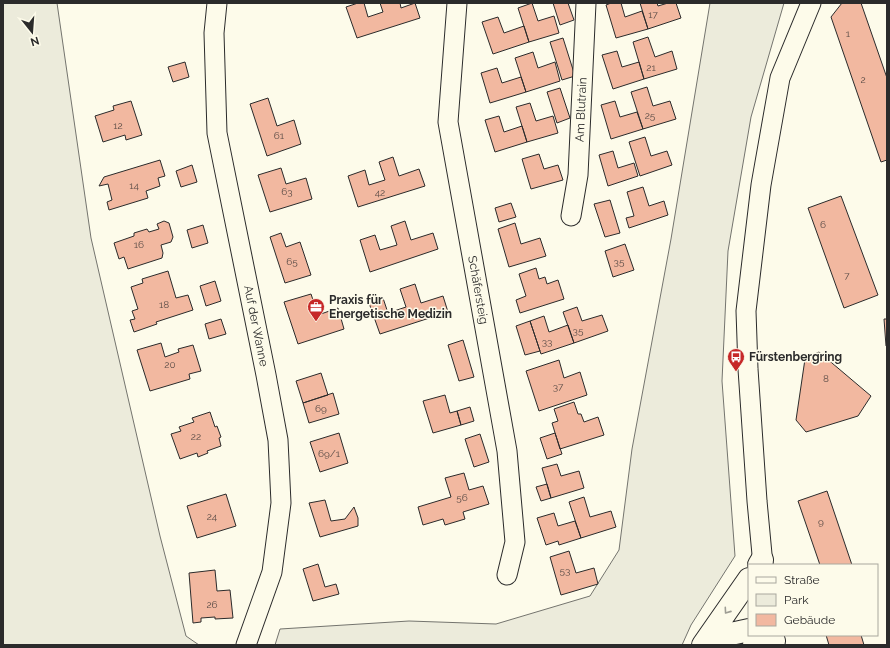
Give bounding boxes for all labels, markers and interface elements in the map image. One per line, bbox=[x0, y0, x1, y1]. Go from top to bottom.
house number: 17 bbox=[648, 9, 658, 20]
north arrow bbox=[12, 12, 52, 52]
house number: 1 bbox=[846, 28, 851, 39]
text: N bbox=[29, 34, 41, 49]
house number: 21 bbox=[646, 62, 656, 73]
house number: 2 bbox=[860, 74, 866, 85]
street label: Am Blutrain bbox=[573, 77, 590, 142]
house number: 25 bbox=[645, 110, 656, 121]
house number: 12 bbox=[113, 120, 123, 131]
house number: 61 bbox=[274, 130, 285, 141]
house number: 14 bbox=[129, 180, 139, 191]
house number: 63 bbox=[281, 186, 293, 197]
house number: 42 bbox=[375, 187, 385, 198]
house number: 6 bbox=[820, 219, 826, 230]
house number: 16 bbox=[134, 239, 144, 250]
street label: Schäfersteig bbox=[465, 255, 491, 325]
house number: 65 bbox=[286, 256, 298, 267]
house number: 35 bbox=[614, 256, 625, 267]
house number: 7 bbox=[844, 270, 850, 281]
street label: Auf der Wanne bbox=[241, 284, 271, 368]
place label: Praxis für Energetische Medizin bbox=[329, 293, 452, 321]
office icon: Praxis für Energetische Medizin bbox=[306, 297, 326, 322]
house number: 18 bbox=[159, 299, 169, 310]
house number: 35 bbox=[573, 325, 584, 336]
house number: 33 bbox=[542, 336, 552, 347]
bus stop icon: Fürstenbergring bbox=[726, 347, 746, 372]
place label: Fürstenbergring bbox=[749, 350, 842, 364]
house number: 20 bbox=[164, 359, 176, 370]
house number: 8 bbox=[823, 373, 829, 384]
house number: 37 bbox=[553, 381, 564, 392]
house number: 69 bbox=[315, 403, 327, 414]
house number: 22 bbox=[191, 431, 201, 442]
house number: 69/1 bbox=[318, 448, 341, 459]
house number: 56 bbox=[456, 492, 468, 503]
house number: 24 bbox=[207, 511, 218, 522]
house number: 9 bbox=[818, 516, 824, 527]
legend bbox=[748, 564, 878, 636]
house number: 53 bbox=[560, 565, 570, 576]
text: Straße bbox=[784, 573, 820, 587]
text: Park bbox=[784, 593, 809, 607]
house number: 26 bbox=[206, 599, 218, 610]
one-way arrow bbox=[724, 607, 732, 614]
text: Gebäude bbox=[784, 613, 835, 627]

